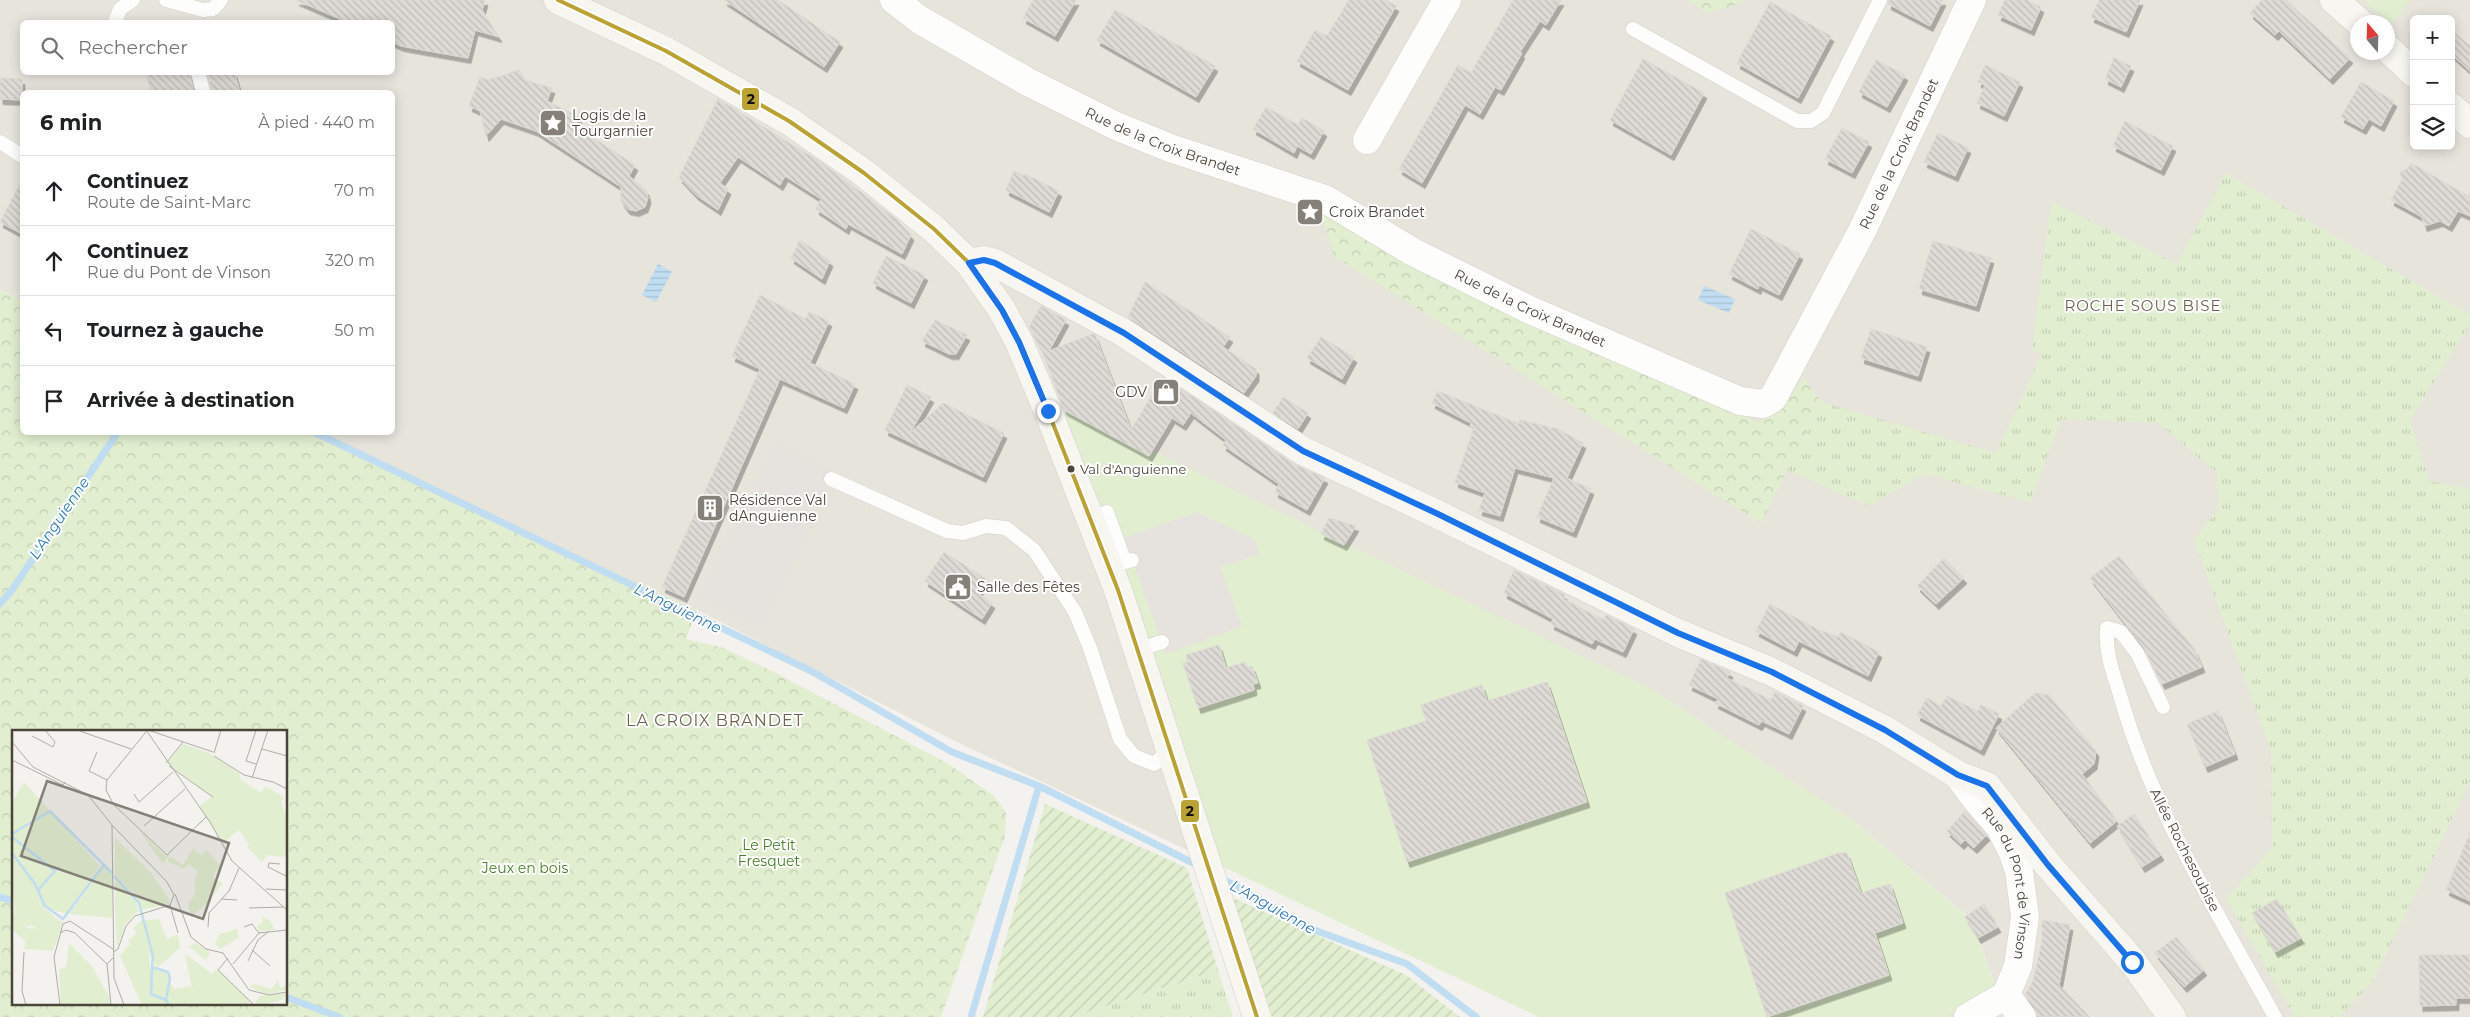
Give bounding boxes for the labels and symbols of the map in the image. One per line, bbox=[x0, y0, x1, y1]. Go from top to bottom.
north arrow bbox=[2350, 15, 2395, 60]
street label: Rue de la Croix Brandet bbox=[1855, 75, 1943, 232]
line badge: 2 bbox=[741, 87, 760, 111]
text: 2 bbox=[747, 90, 755, 108]
street label: Rue de la Croix Brandet bbox=[1082, 103, 1243, 180]
place label: Logis de la Tourgarnier bbox=[572, 106, 654, 140]
place icon: Logis de la Tourgarnier bbox=[538, 108, 568, 138]
place icon: Croix Brandet bbox=[1295, 197, 1325, 227]
place label: Croix Brandet bbox=[1329, 203, 1425, 221]
street label: Rue de la Croix Brandet bbox=[1452, 265, 1609, 351]
district label: ROCHE SOUS BISE bbox=[2064, 296, 2222, 315]
shop icon: GDV bbox=[1151, 377, 1181, 407]
place label: GDV bbox=[1115, 383, 1147, 401]
route end bbox=[1037, 400, 1060, 423]
place label: Val d'Anguienne bbox=[1080, 461, 1186, 477]
marker: Val d'Anguienne bbox=[1066, 464, 1076, 474]
water label: L'Anguienne bbox=[25, 473, 93, 563]
place label: Résidence Val dAnguienne bbox=[729, 491, 827, 525]
building icon: Résidence Val dAnguienne bbox=[695, 493, 725, 523]
public building icon: Salle des Fêtes bbox=[943, 572, 973, 602]
place label: Salle des Fêtes bbox=[977, 578, 1080, 596]
water label: L'Anguienne bbox=[631, 579, 725, 637]
district label: LA CROIX BRANDET bbox=[626, 711, 804, 730]
inset map bbox=[12, 730, 288, 1004]
street label: Allée Rochesoubise bbox=[2146, 785, 2224, 915]
line badge: 2 bbox=[1180, 799, 1200, 823]
text: 2 bbox=[1186, 802, 1194, 820]
street label: Rue du Pont de Vinson bbox=[1978, 803, 2035, 961]
park label: Le Petit Fresquet bbox=[738, 836, 801, 870]
park label: Jeux en bois bbox=[481, 859, 568, 877]
water label: L'Anguienne bbox=[1227, 876, 1319, 938]
route start bbox=[2121, 951, 2144, 974]

